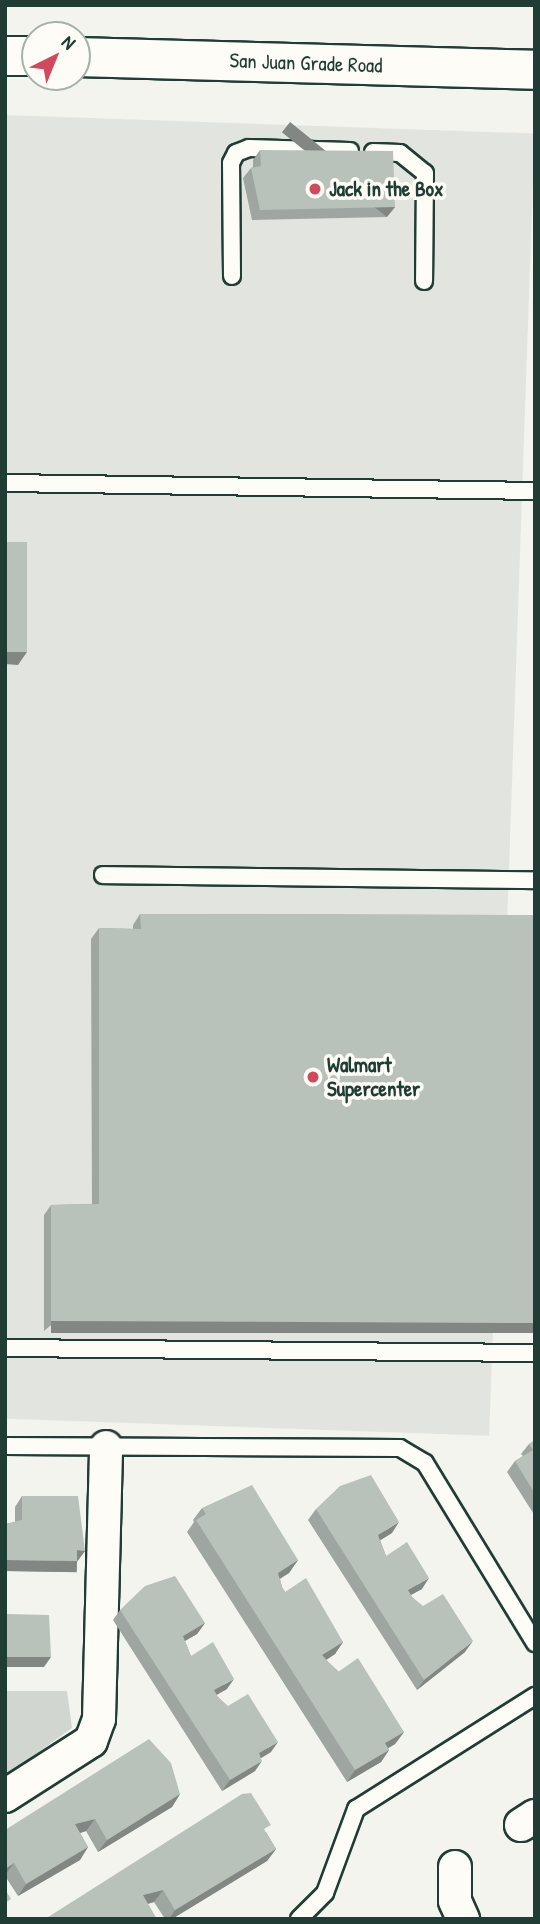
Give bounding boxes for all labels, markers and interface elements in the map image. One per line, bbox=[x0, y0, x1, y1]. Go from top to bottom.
north arrow bbox=[21, 21, 91, 91]
text: N bbox=[56, 29, 82, 55]
street label: San Juan Grade Road bbox=[229, 48, 383, 78]
place label: Jack in the Box bbox=[329, 176, 443, 202]
marker: Jack in the Box bbox=[307, 181, 323, 197]
place label: Walmart Supercenter bbox=[327, 1052, 420, 1102]
marker: Walmart Supercenter bbox=[305, 1069, 321, 1085]

